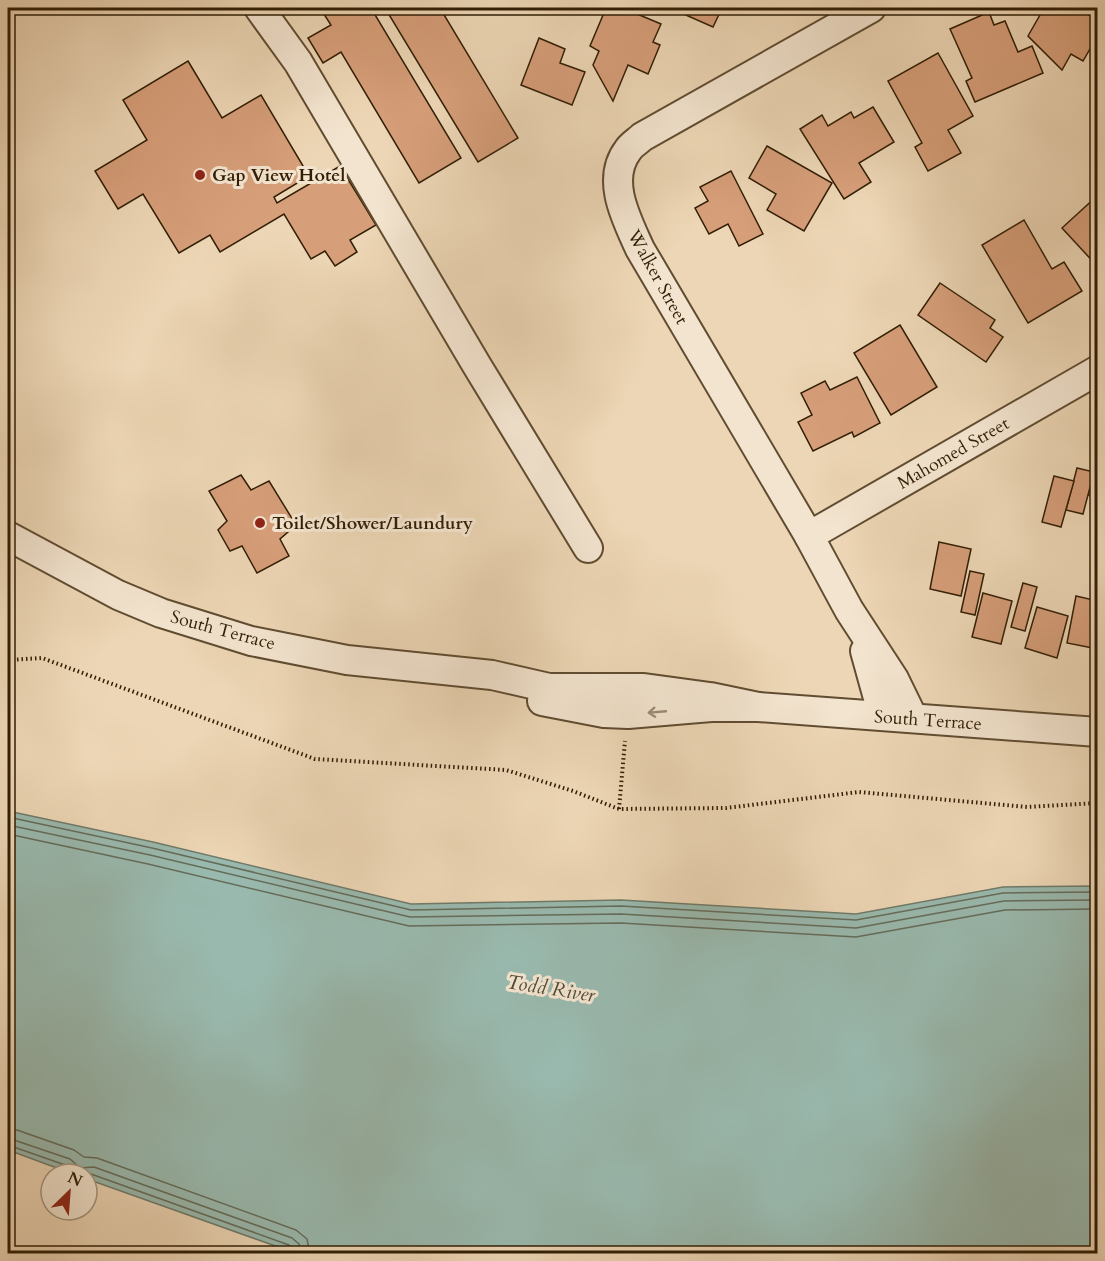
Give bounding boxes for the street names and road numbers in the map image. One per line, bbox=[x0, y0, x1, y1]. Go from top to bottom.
street label: Walker Street bbox=[621, 224, 694, 329]
street label: Mahomed Street bbox=[893, 411, 1014, 496]
street label: South Terrace bbox=[168, 604, 278, 656]
street label: South Terrace bbox=[873, 704, 983, 737]

